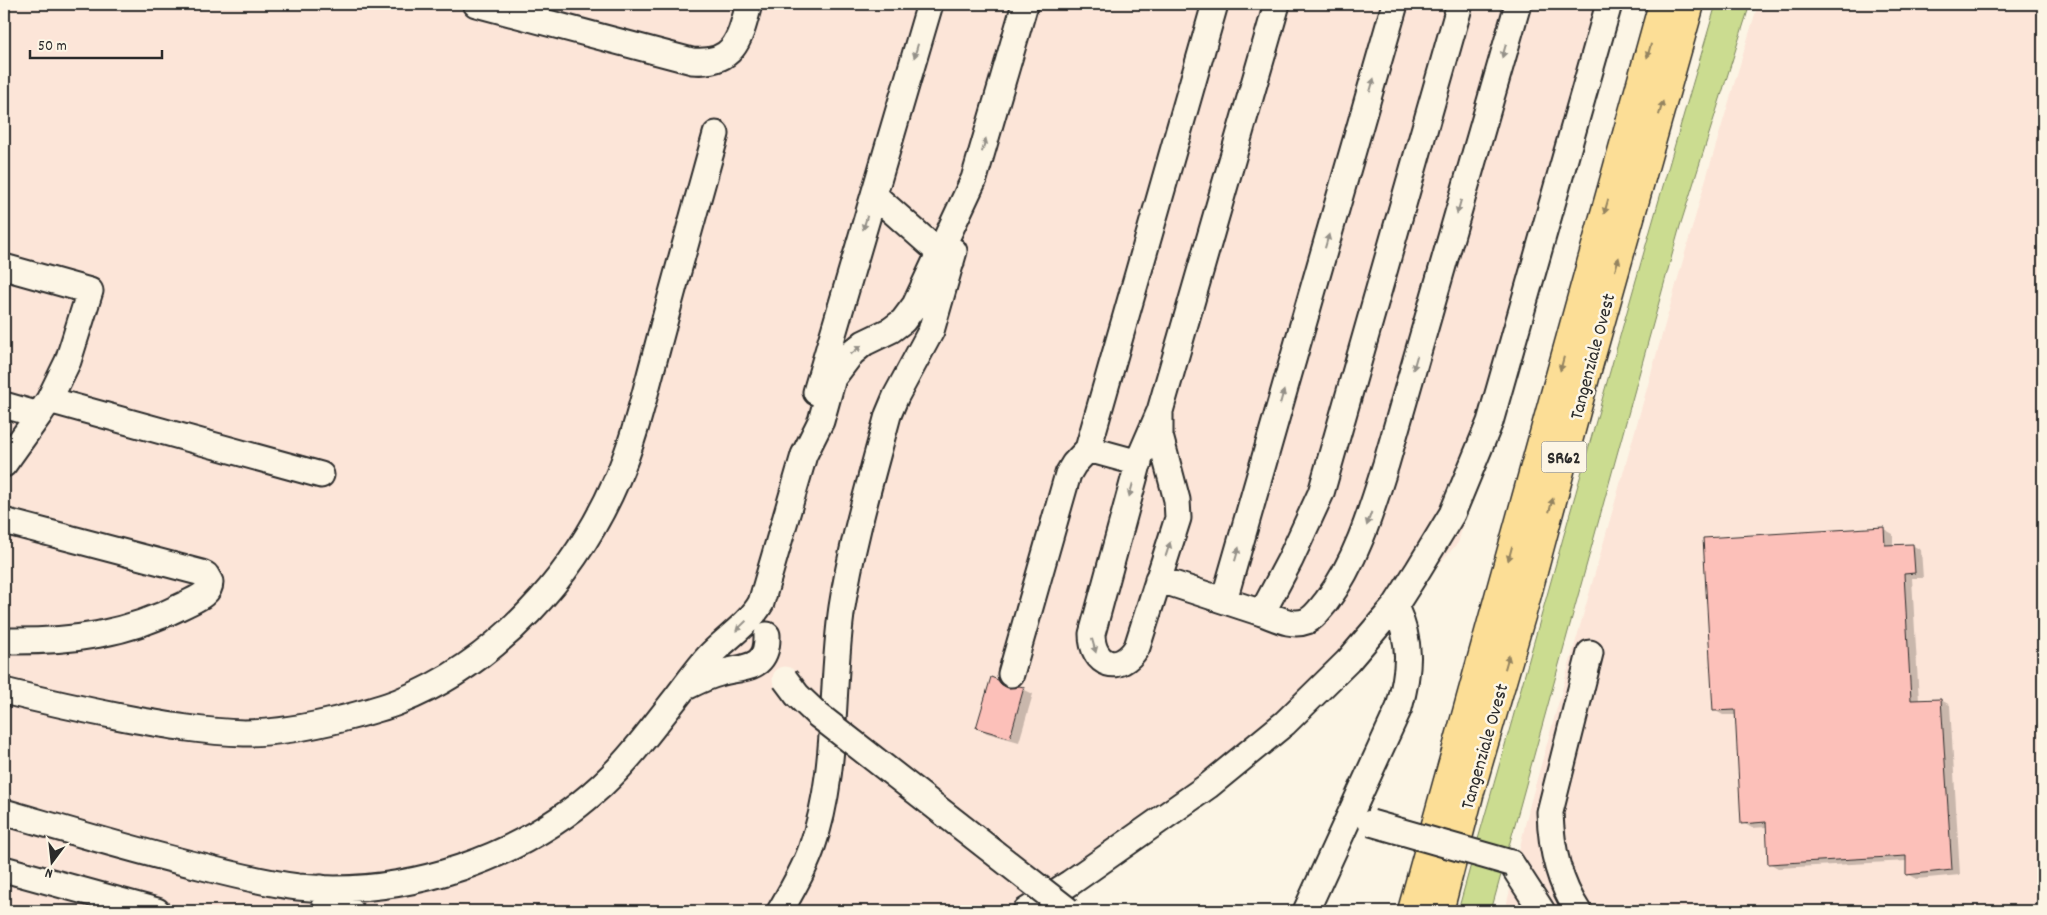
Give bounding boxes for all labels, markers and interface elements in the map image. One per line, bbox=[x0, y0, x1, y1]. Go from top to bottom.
scale bar bbox=[30, 28, 162, 60]
text: 50 m bbox=[38, 36, 67, 58]
one-way arrow bbox=[912, 43, 920, 58]
one-way arrow bbox=[1500, 43, 1508, 58]
one-way arrow bbox=[1645, 43, 1653, 58]
one-way arrow bbox=[1368, 77, 1376, 92]
one-way arrow bbox=[1657, 100, 1665, 115]
one-way arrow bbox=[981, 138, 989, 153]
one-way arrow bbox=[1455, 199, 1463, 214]
one-way arrow bbox=[1601, 200, 1609, 215]
one-way arrow bbox=[861, 216, 869, 231]
one-way arrow bbox=[1323, 234, 1331, 249]
one-way arrow bbox=[1613, 257, 1621, 272]
street label: Tangenziale Ovest bbox=[1565, 291, 1624, 423]
one-way arrow bbox=[849, 345, 862, 356]
one-way arrow bbox=[1410, 356, 1418, 371]
one-way arrow bbox=[1558, 356, 1566, 371]
one-way arrow bbox=[1279, 390, 1287, 405]
road number: SR62 bbox=[1542, 442, 1586, 472]
one-way arrow bbox=[1127, 482, 1135, 497]
one-way arrow bbox=[1547, 498, 1555, 513]
one-way arrow bbox=[1364, 512, 1372, 527]
one-way arrow bbox=[1164, 541, 1172, 556]
one-way arrow bbox=[1234, 546, 1242, 561]
one-way arrow bbox=[1506, 547, 1514, 562]
one-way arrow bbox=[735, 620, 747, 632]
one-way arrow bbox=[1090, 639, 1098, 654]
one-way arrow bbox=[1504, 654, 1512, 669]
street label: Tangenziale Ovest bbox=[1455, 681, 1517, 813]
north arrow bbox=[28, 838, 78, 888]
text: N bbox=[43, 862, 55, 883]

